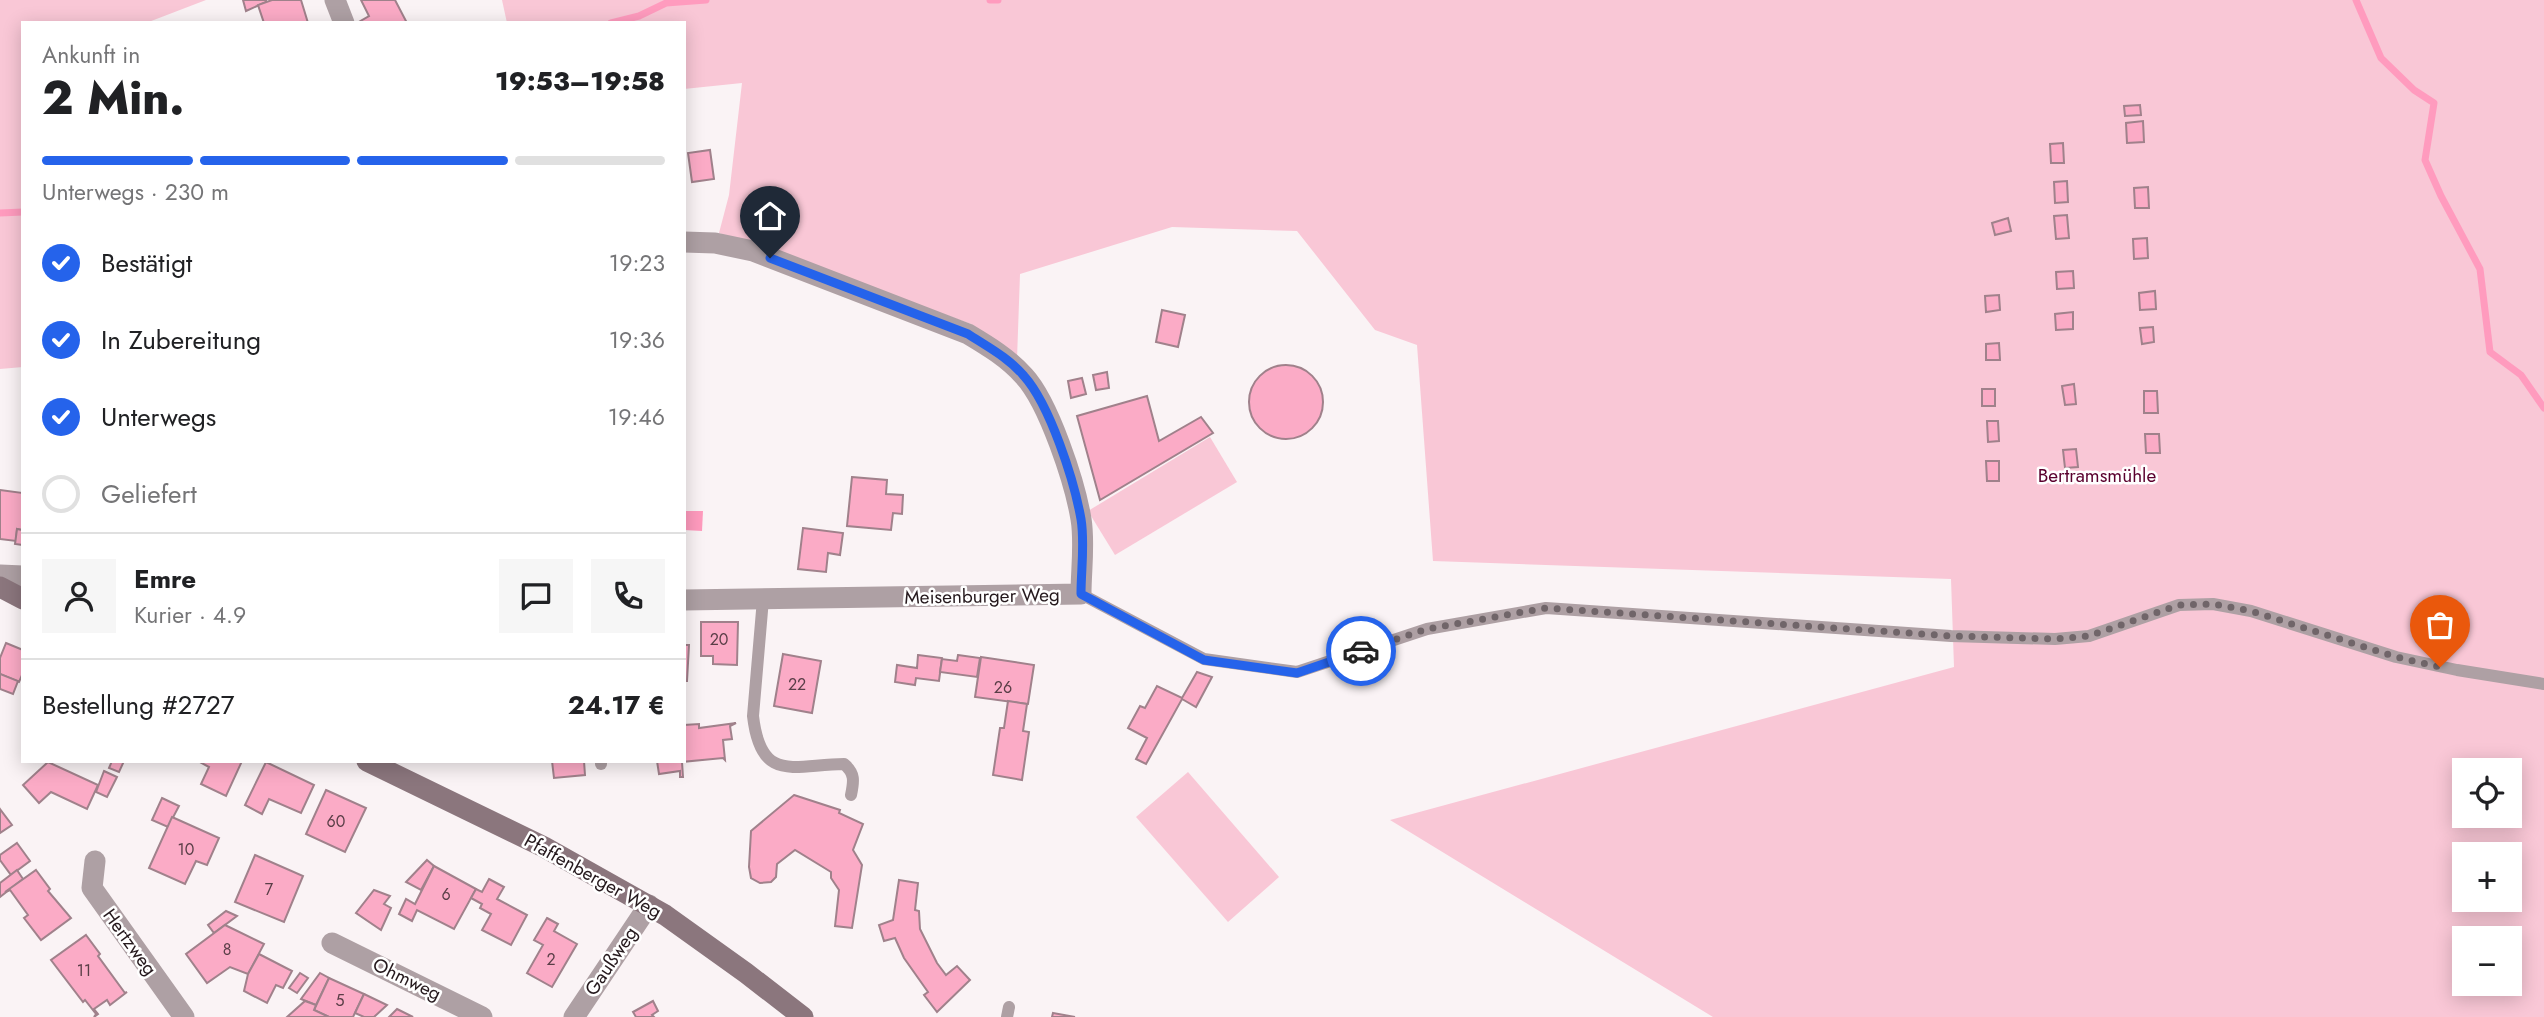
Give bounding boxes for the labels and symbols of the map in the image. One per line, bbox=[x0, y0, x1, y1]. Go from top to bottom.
pin bbox=[740, 186, 800, 258]
park label: Bertramsmühle bbox=[2038, 462, 2156, 489]
street label: Meisenburger Weg bbox=[904, 581, 1060, 611]
pin bbox=[2410, 595, 2470, 667]
courier bbox=[1326, 616, 1396, 686]
house number: 20 bbox=[710, 628, 728, 651]
house number: 22 bbox=[788, 673, 806, 696]
house number: 26 bbox=[994, 676, 1012, 699]
house number: 60 bbox=[327, 810, 345, 833]
street label: Pfaffenberger Weg bbox=[519, 827, 667, 925]
house number: 10 bbox=[178, 838, 194, 861]
house number: 7 bbox=[265, 878, 274, 901]
house number: 6 bbox=[441, 883, 451, 906]
street label: Hertzweg bbox=[97, 903, 163, 981]
street label: Gaußweg bbox=[578, 921, 644, 1001]
house number: 8 bbox=[223, 938, 231, 961]
house number: 2 bbox=[546, 948, 556, 971]
street label: Ohmweg bbox=[368, 951, 446, 1007]
house number: 11 bbox=[77, 959, 91, 982]
house number: 5 bbox=[335, 989, 345, 1012]

